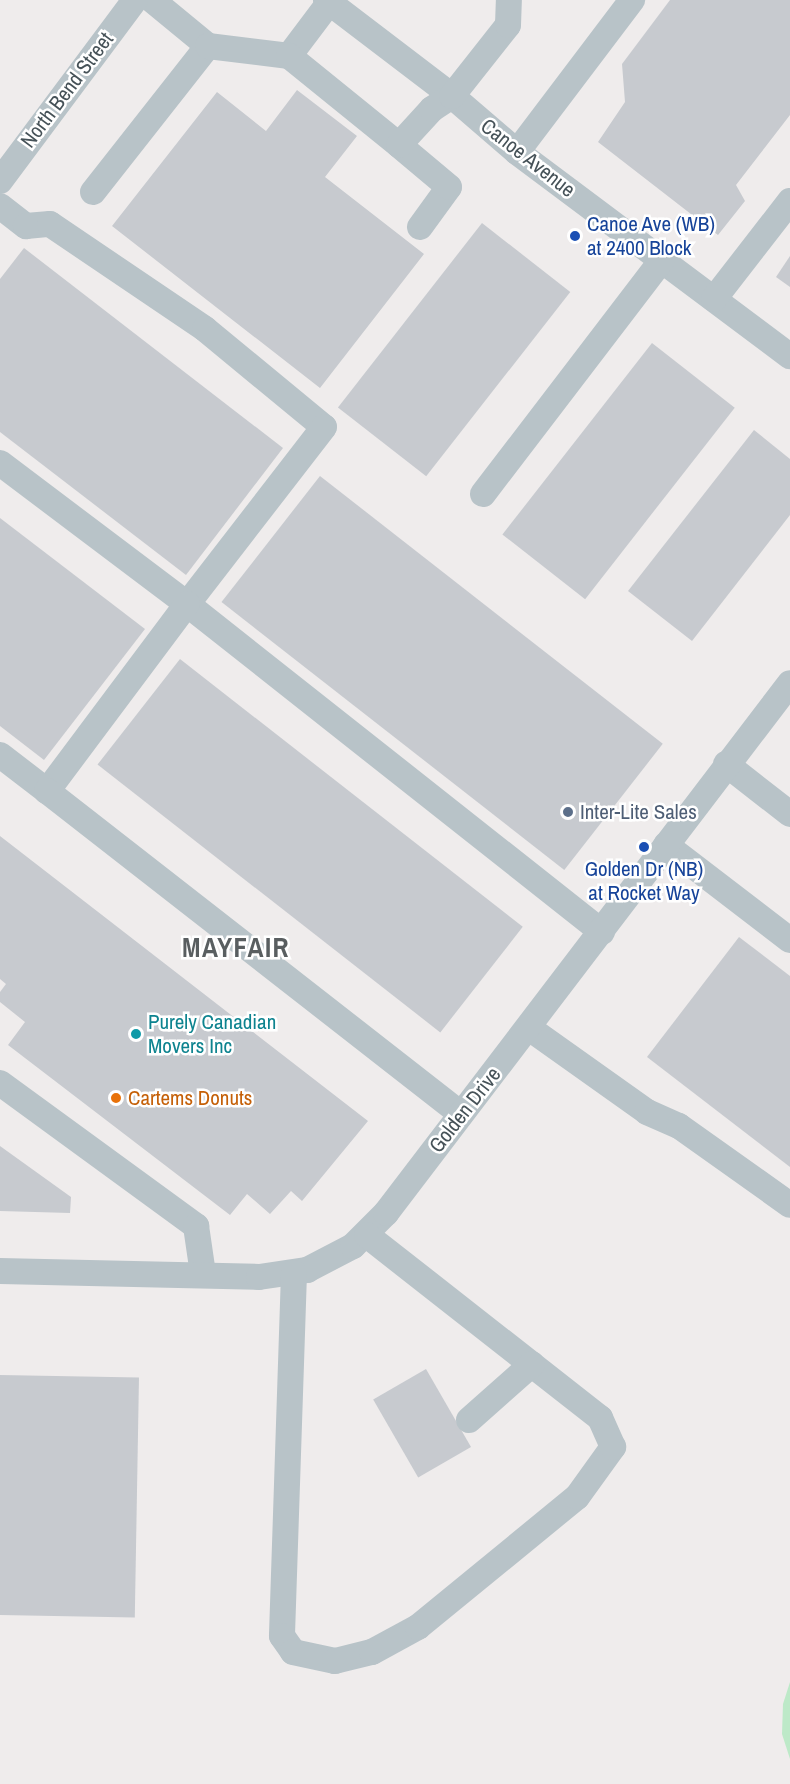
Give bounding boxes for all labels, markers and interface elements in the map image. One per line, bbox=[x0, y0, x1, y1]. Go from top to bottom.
street label: North Bend Street bbox=[15, 27, 119, 153]
street label: Canoe Avenue bbox=[475, 113, 581, 203]
place label: Canoe Ave (WB) at 2400 Block bbox=[587, 211, 716, 261]
marker: Canoe Ave (WB) at 2400 Block bbox=[568, 229, 582, 243]
place label: Inter-Lite Sales bbox=[580, 799, 697, 825]
marker: Inter-Lite Sales bbox=[561, 805, 575, 819]
marker: Golden Dr (NB) at Rocket Way bbox=[637, 840, 651, 854]
place label: Golden Dr (NB) at Rocket Way bbox=[585, 856, 703, 906]
district label: MAYFAIR bbox=[182, 932, 290, 964]
place label: Purely Canadian Movers Inc bbox=[148, 1009, 276, 1059]
marker: Purely Canadian Movers Inc bbox=[129, 1027, 143, 1041]
street label: Golden Drive bbox=[424, 1062, 506, 1158]
place label: Cartems Donuts bbox=[128, 1085, 252, 1111]
marker: Cartems Donuts bbox=[109, 1091, 123, 1105]

